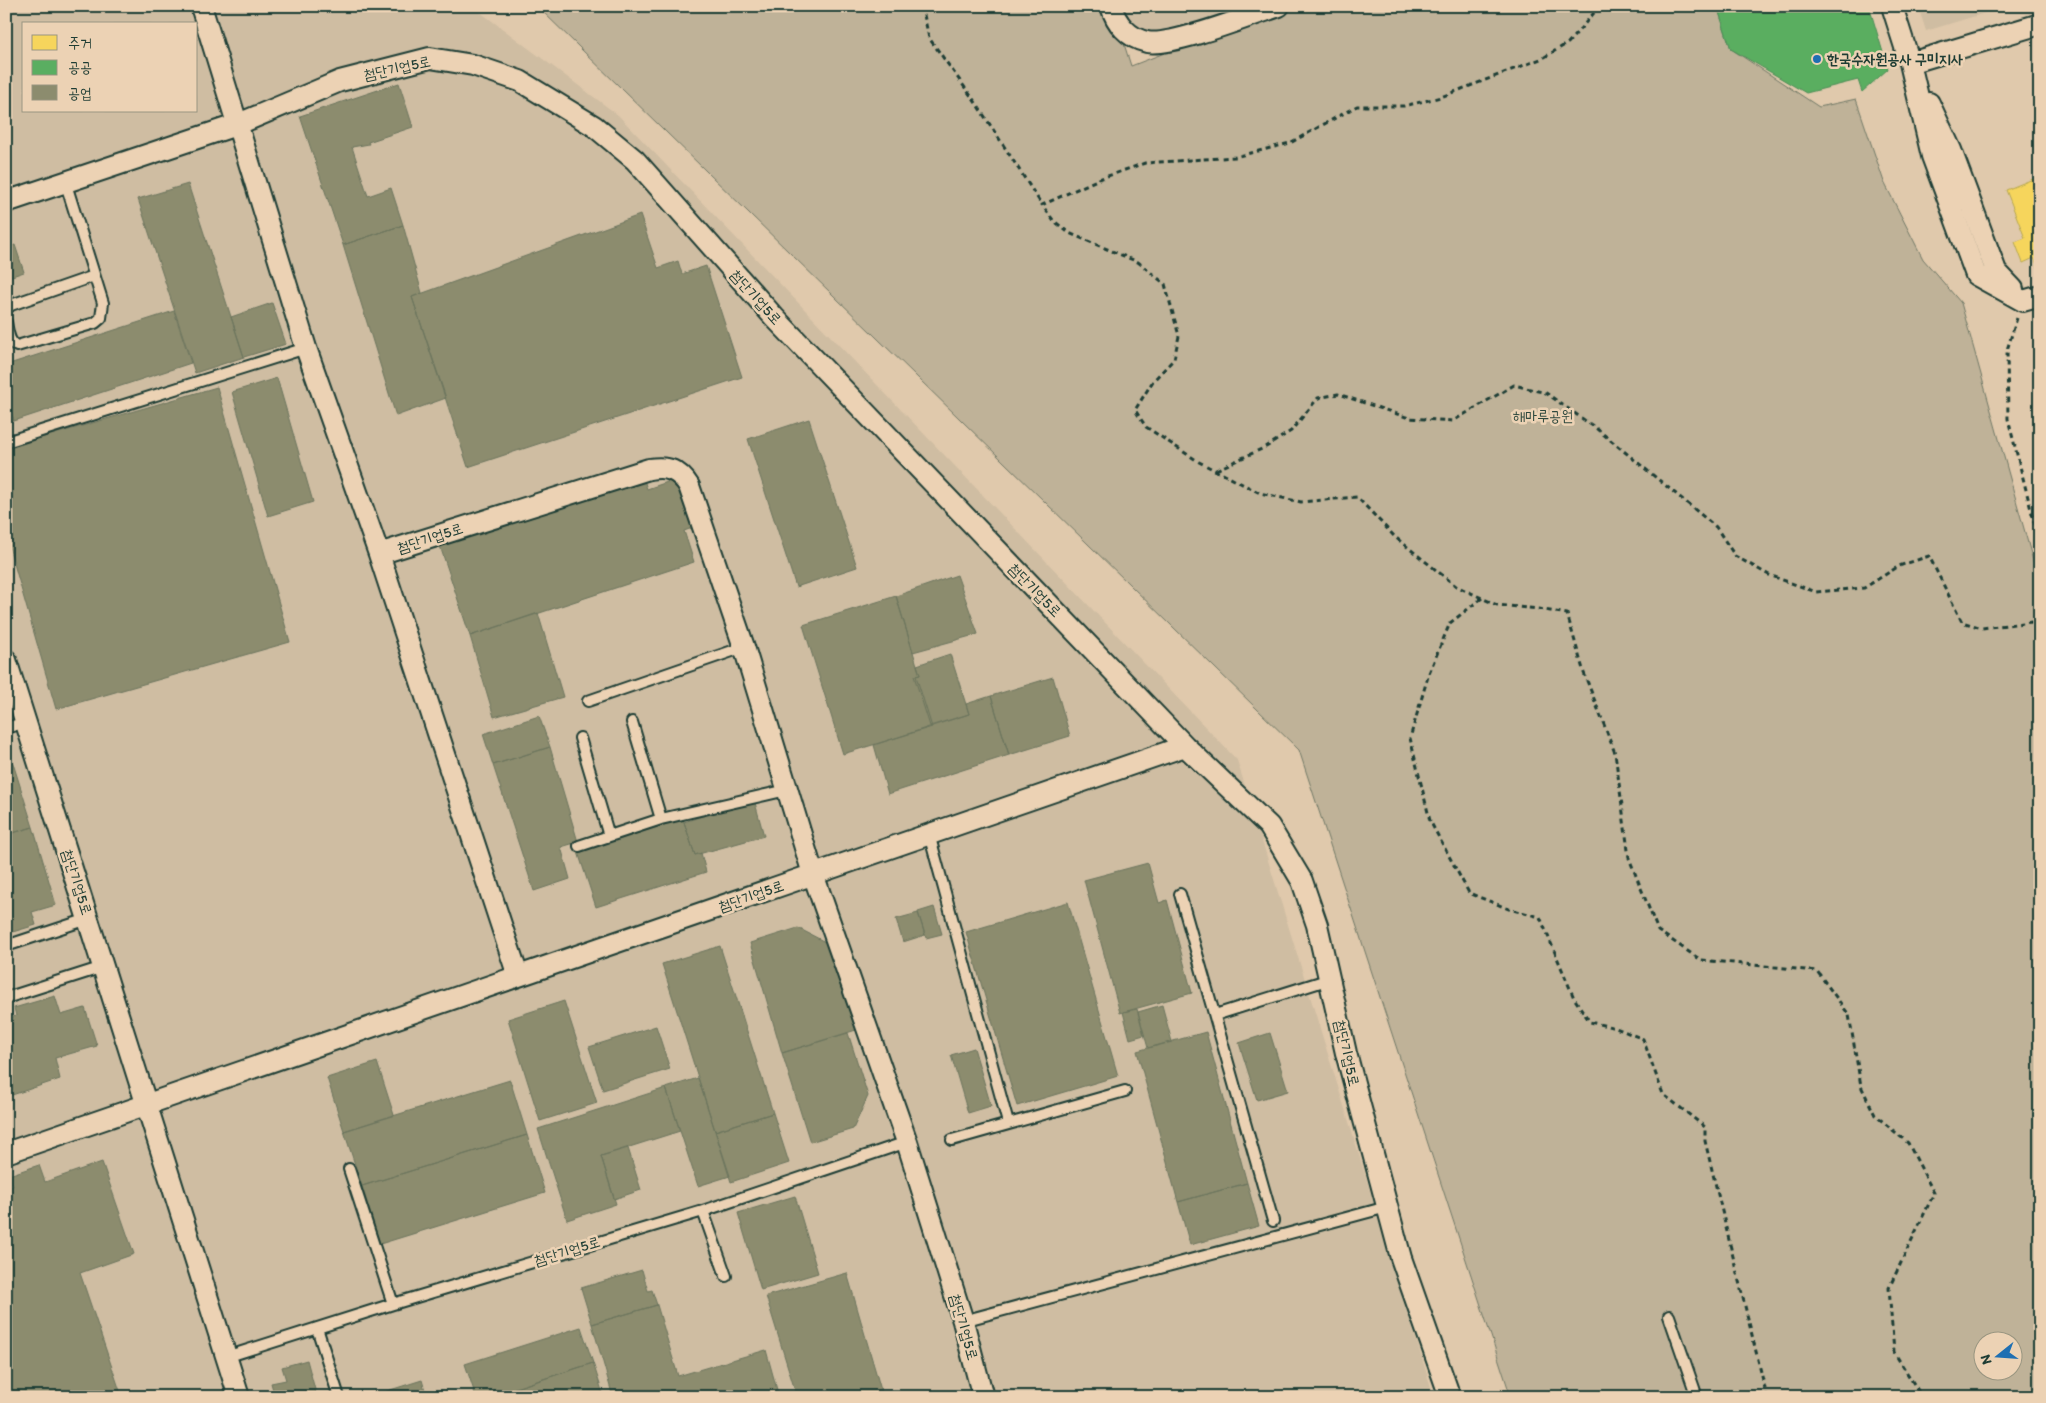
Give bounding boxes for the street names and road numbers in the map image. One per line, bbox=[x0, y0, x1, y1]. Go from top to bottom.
street label: 첨단기업5로 bbox=[362, 52, 432, 84]
street label: 첨단기업5로 bbox=[726, 266, 786, 328]
street label: 첨단기업5로 bbox=[395, 519, 465, 557]
street label: 첨단기업5로 bbox=[1005, 559, 1065, 621]
street label: 첨단기업5로 bbox=[58, 847, 96, 917]
street label: 첨단기업5로 bbox=[716, 876, 786, 916]
street label: 첨단기업5로 bbox=[1331, 1018, 1363, 1088]
street label: 첨단기업5로 bbox=[532, 1232, 602, 1270]
street label: 첨단기업5로 bbox=[946, 1292, 982, 1362]

